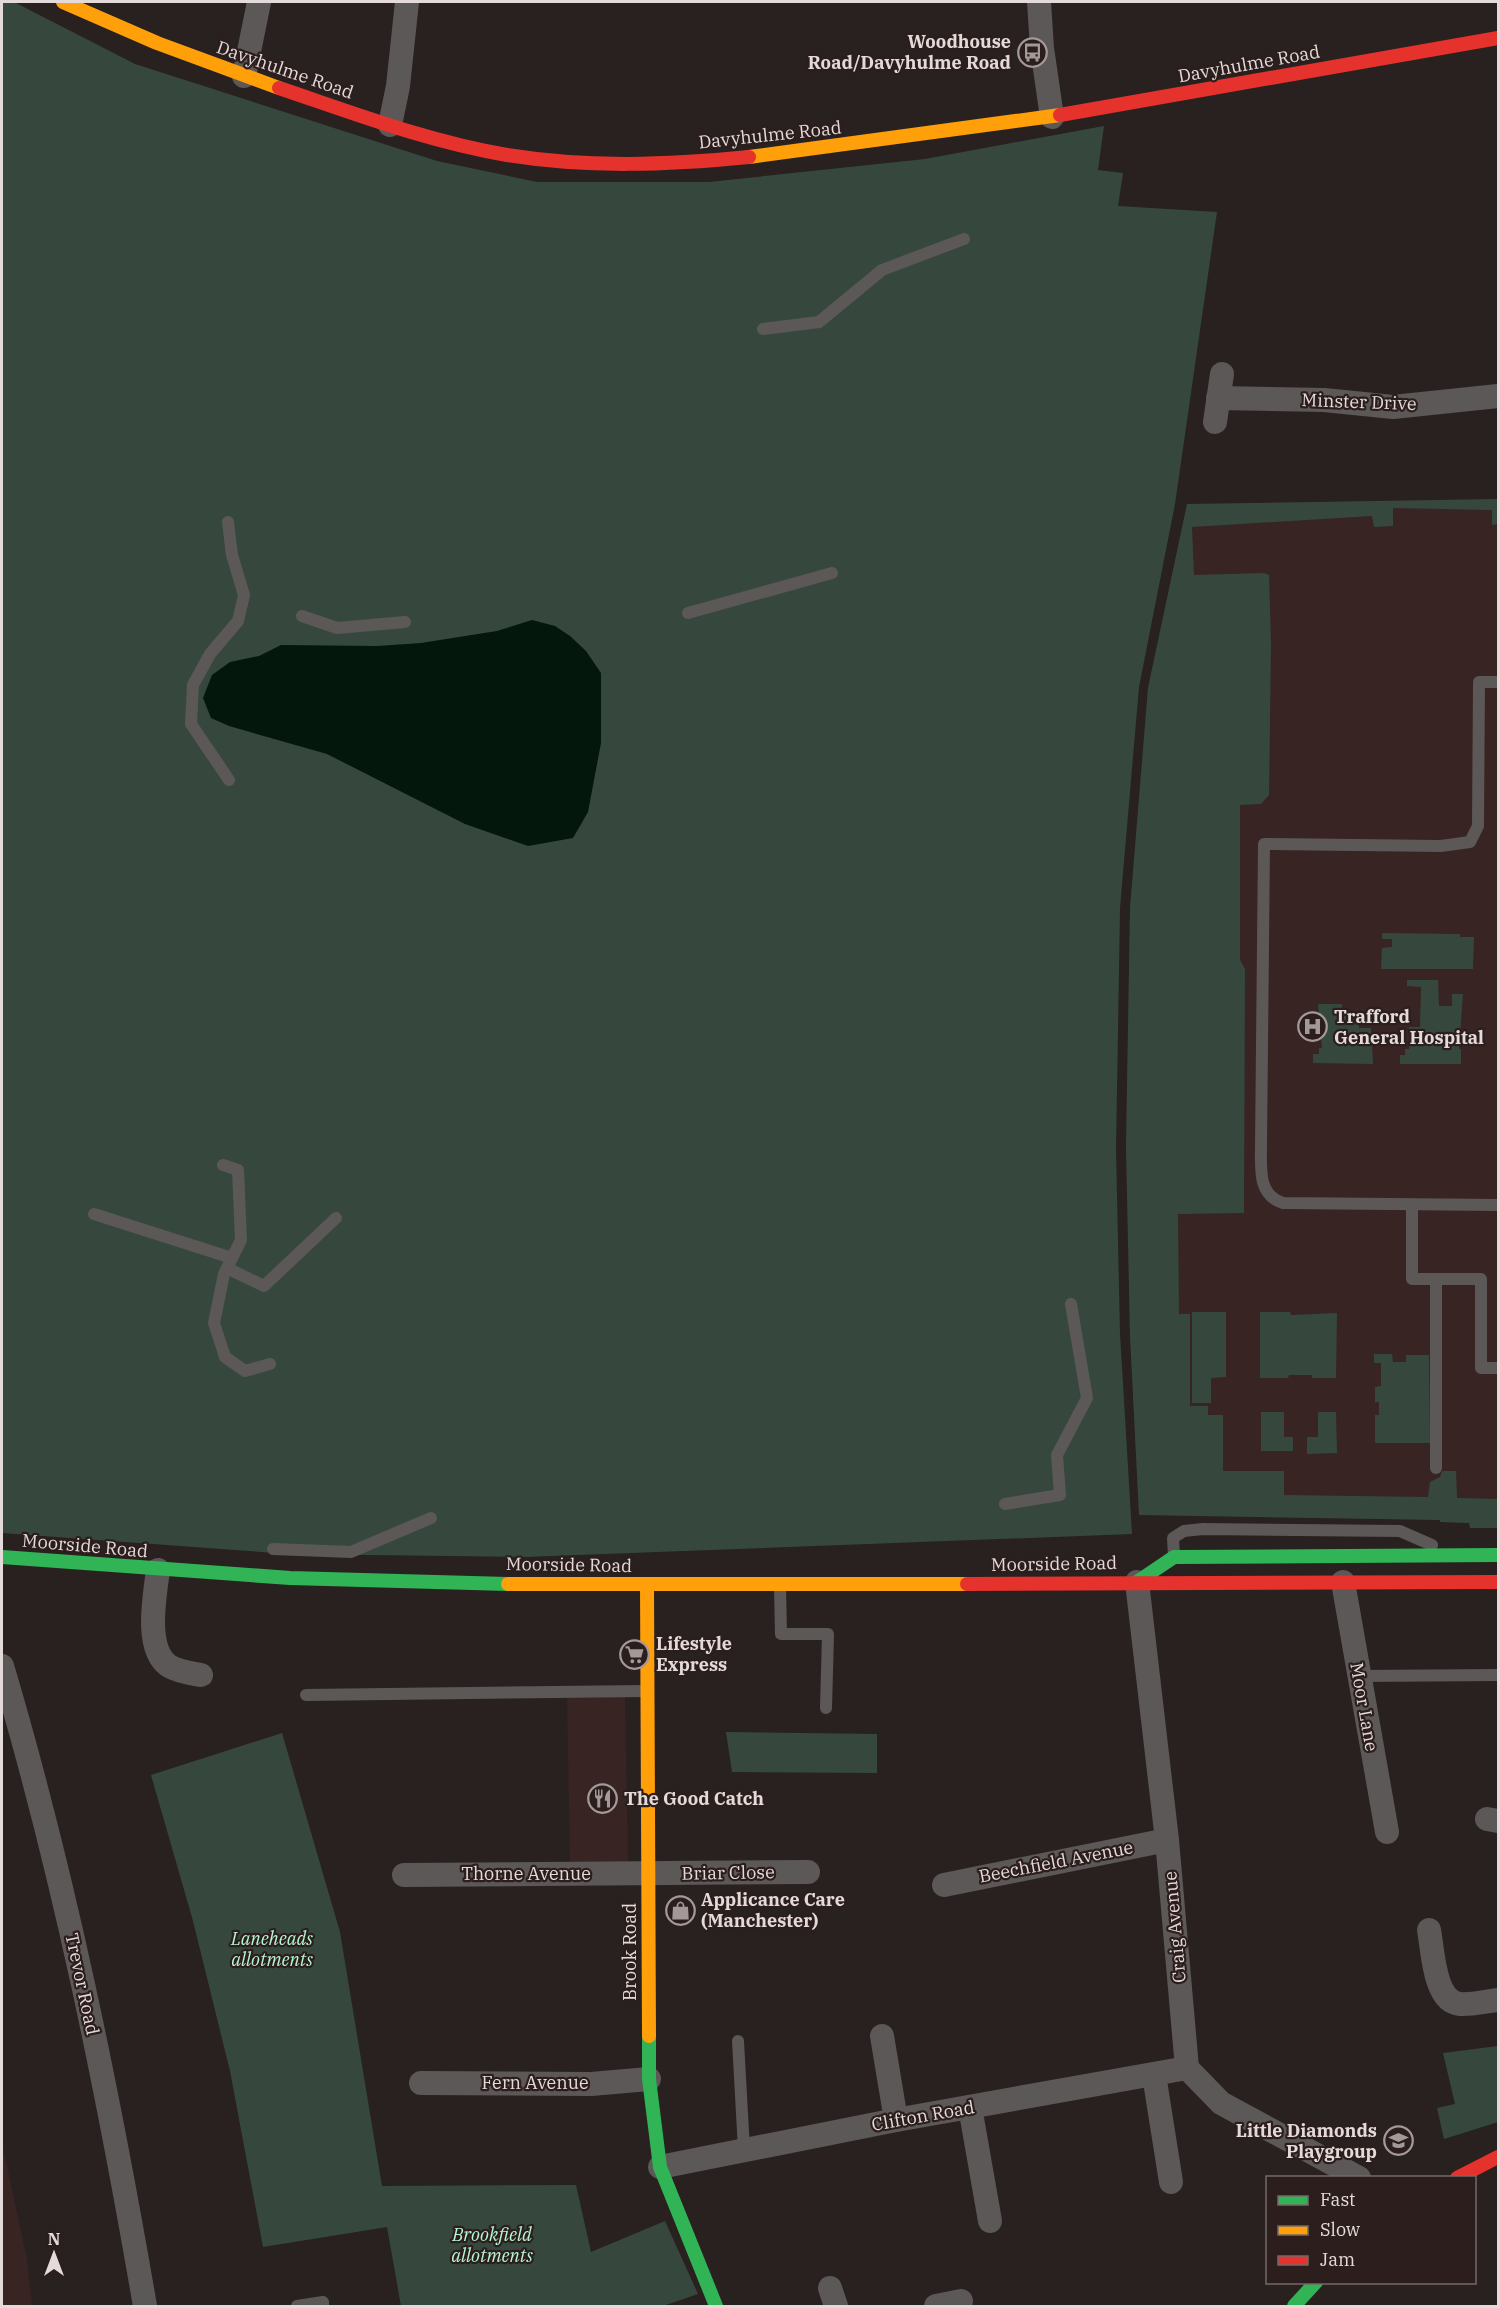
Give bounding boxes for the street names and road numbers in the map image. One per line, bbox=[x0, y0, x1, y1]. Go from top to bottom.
street label: Davyhulme Road bbox=[213, 35, 357, 104]
street label: Davyhulme Road bbox=[1176, 40, 1322, 87]
street label: Davyhulme Road bbox=[697, 116, 843, 153]
street label: Minster Drive bbox=[1301, 388, 1417, 415]
street label: Moorside Road bbox=[21, 1529, 149, 1562]
street label: Moorside Road bbox=[991, 1551, 1117, 1576]
street label: Moorside Road bbox=[506, 1552, 632, 1577]
street label: Moor Lane bbox=[1345, 1661, 1384, 1753]
street label: Beechfield Avenue bbox=[977, 1835, 1135, 1888]
street label: Briar Close bbox=[681, 1860, 775, 1885]
street label: Thorne Avenue bbox=[461, 1862, 591, 1885]
street label: Craig Avenue bbox=[1158, 1870, 1191, 1984]
street label: Brook Road bbox=[618, 1903, 641, 2001]
street label: Trevor Road bbox=[60, 1931, 105, 2037]
street label: Fern Avenue bbox=[481, 2071, 589, 2094]
street label: Clifton Road bbox=[870, 2095, 976, 2136]

